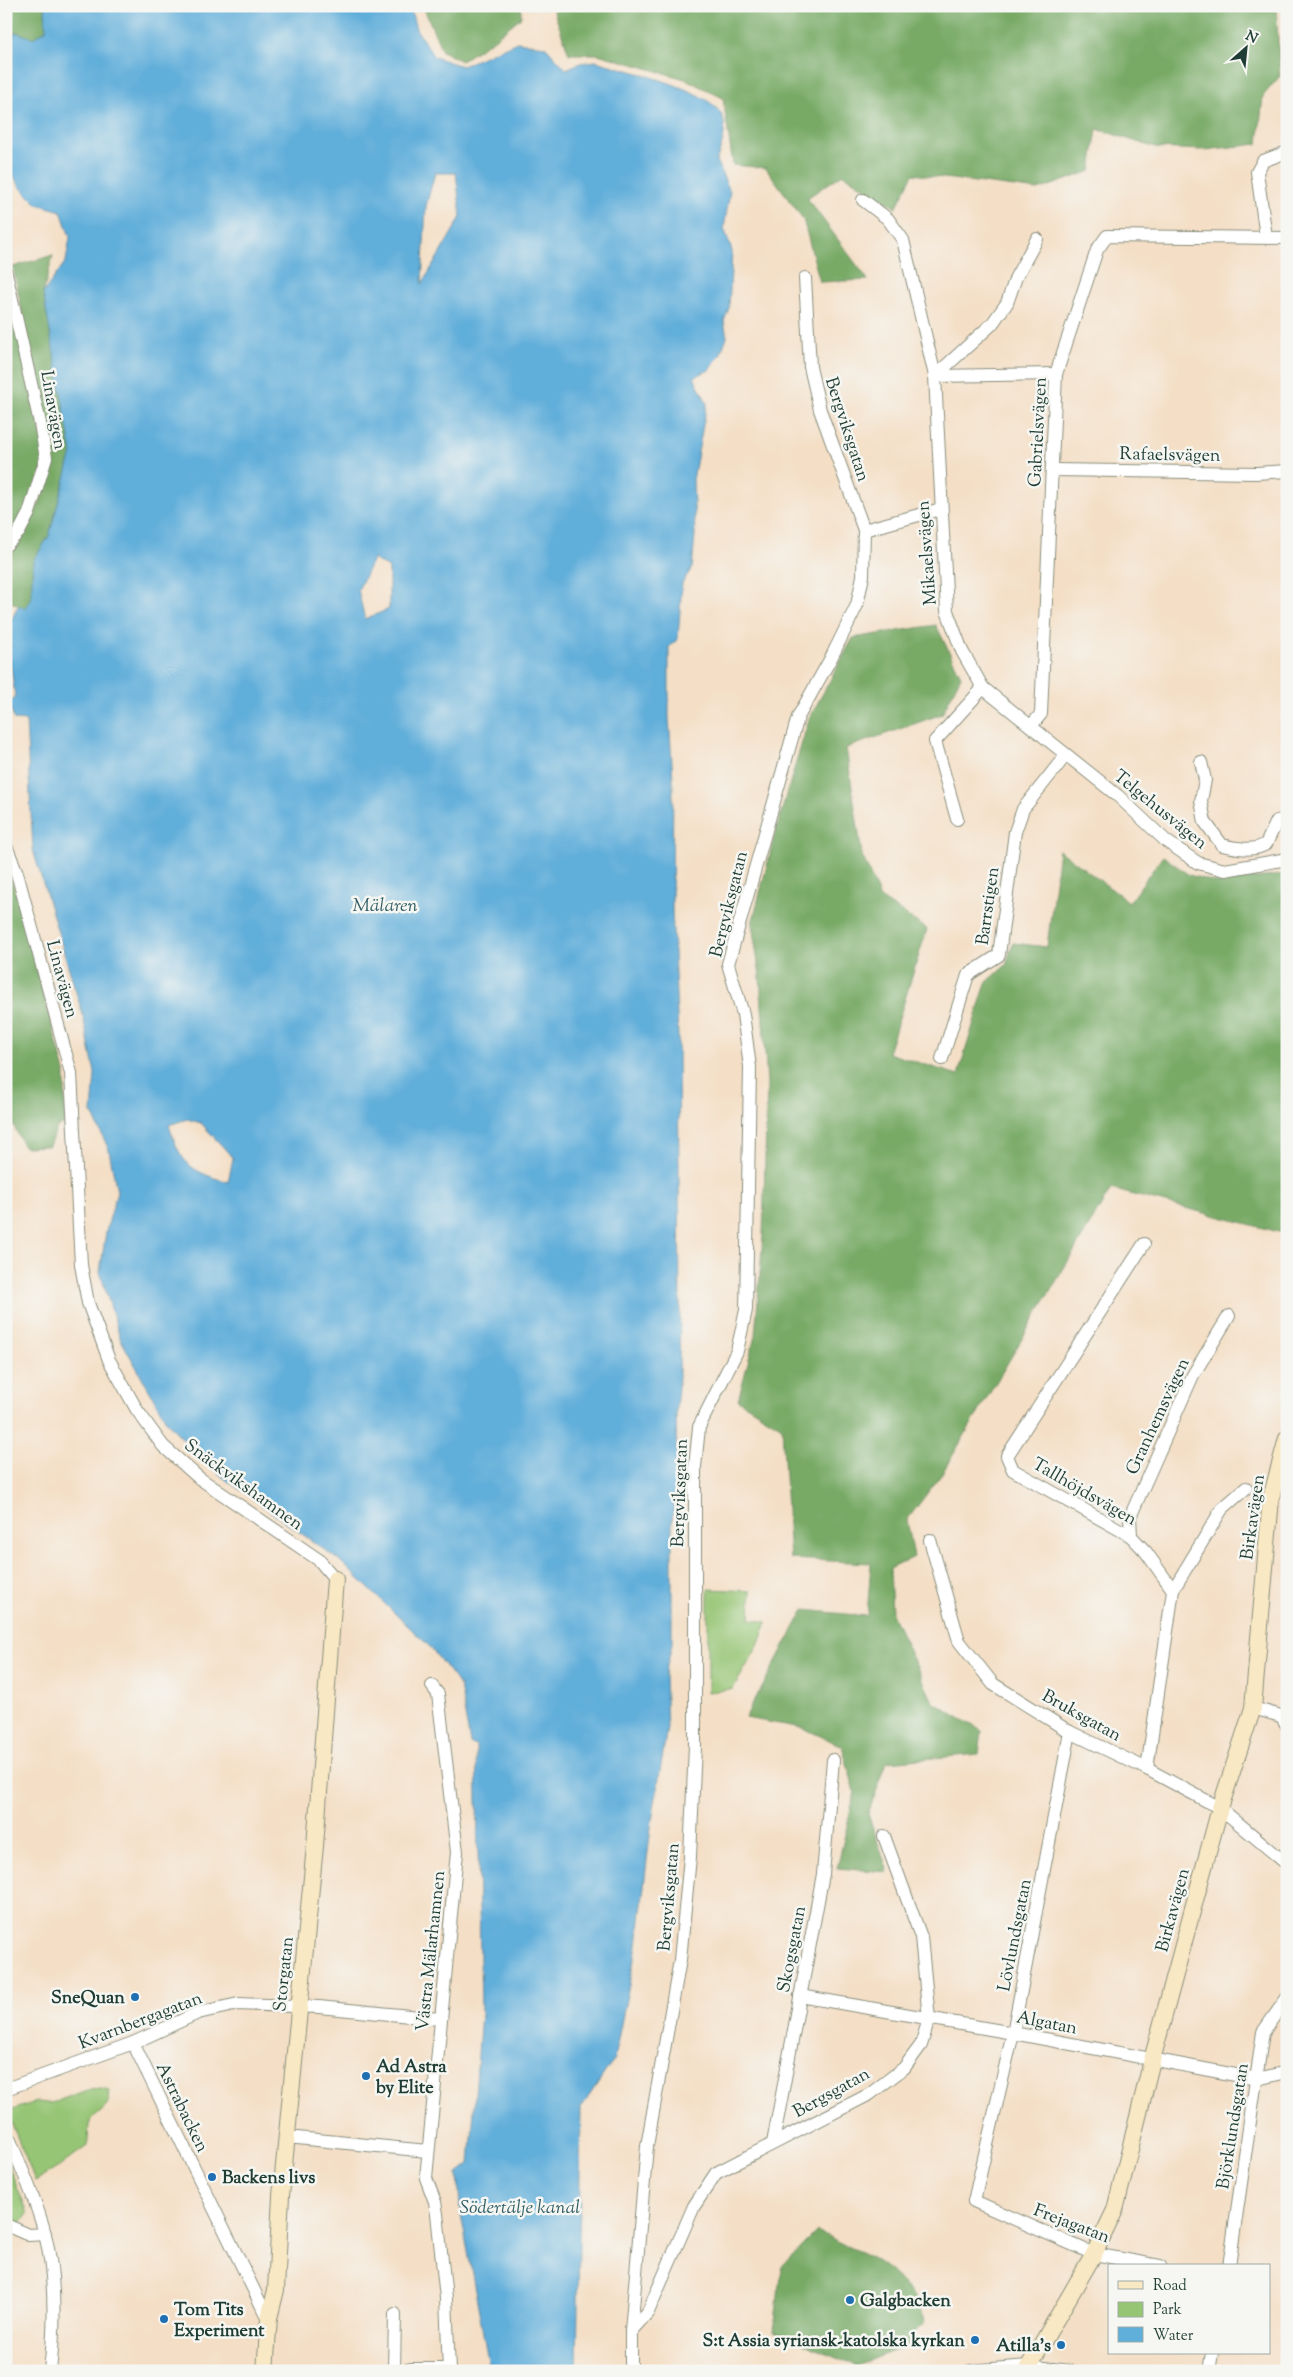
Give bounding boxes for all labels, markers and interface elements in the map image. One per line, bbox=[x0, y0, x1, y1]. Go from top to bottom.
north arrow bbox=[1220, 22, 1270, 72]
text: N bbox=[1241, 27, 1261, 50]
street label: Linavägen bbox=[32, 369, 72, 452]
street label: Bergviksgatan bbox=[817, 374, 875, 486]
street label: Gabrielsvägen bbox=[1023, 376, 1055, 488]
street label: Rafaelsvägen bbox=[1119, 442, 1221, 470]
street label: Mikaelsvägen bbox=[911, 499, 945, 606]
street label: Telgehusvägen bbox=[1107, 765, 1213, 857]
street label: Bergviksgatan bbox=[704, 848, 756, 960]
street label: Barrstigen bbox=[971, 865, 1007, 947]
water label: Mälaren bbox=[352, 893, 418, 920]
street label: Linavägen bbox=[38, 938, 84, 1022]
street label: Granhemsvägen bbox=[1120, 1354, 1197, 1480]
street label: Snäckvikshamnen bbox=[178, 1433, 308, 1538]
street label: Bergviksgatan bbox=[666, 1438, 696, 1548]
street label: Tallhöjdsvägen bbox=[1027, 1452, 1141, 1533]
street label: Birkavägen bbox=[1235, 1473, 1273, 1562]
street label: Bruksgatan bbox=[1037, 1684, 1126, 1749]
street label: Bergviksgatan bbox=[652, 1842, 688, 1952]
street label: Birkavägen bbox=[1150, 1865, 1198, 1955]
street label: Västra Mälarhamnen bbox=[411, 1869, 453, 2033]
street label: Lövlundsgatan bbox=[992, 1876, 1040, 1994]
street label: Skogsgatan bbox=[772, 1903, 814, 1995]
street label: Storgatan bbox=[268, 1935, 302, 2013]
place label: SneQuan bbox=[51, 1986, 125, 2012]
street label: Kvarnbergagatan bbox=[75, 1986, 207, 2057]
marker: SneQuan bbox=[129, 1991, 141, 2003]
street label: Algatan bbox=[1014, 2005, 1080, 2043]
place label: Ad Astra by Elite bbox=[375, 2055, 447, 2102]
street label: Astrabacken bbox=[148, 2059, 214, 2158]
street label: Björklundsgatan bbox=[1211, 2061, 1257, 2191]
street label: Bergsgatan bbox=[789, 2062, 875, 2126]
marker: Ad Astra by Elite bbox=[360, 2070, 372, 2082]
place label: Backens livs bbox=[222, 2166, 315, 2192]
marker: Backens livs bbox=[206, 2171, 218, 2183]
water label: Södertälje kanal bbox=[460, 2195, 580, 2222]
street label: Frejagatan bbox=[1029, 2198, 1114, 2251]
legend bbox=[1108, 2264, 1270, 2354]
text: Road bbox=[1153, 2276, 1187, 2297]
place label: Galgbacken bbox=[860, 2289, 951, 2315]
marker: Galgbacken bbox=[844, 2294, 856, 2306]
place label: Tom Tits Experiment bbox=[174, 2298, 265, 2345]
text: Park bbox=[1153, 2300, 1182, 2321]
marker: Tom Tits Experiment bbox=[158, 2313, 170, 2325]
text: Water bbox=[1153, 2326, 1194, 2347]
place label: S:t Assia syriansk-katolska kyrkan bbox=[702, 2329, 965, 2355]
marker: S:t Assia syriansk-katolska kyrkan bbox=[969, 2334, 981, 2346]
place label: Atilla's bbox=[996, 2334, 1051, 2360]
marker: Atilla's bbox=[1055, 2339, 1067, 2351]

